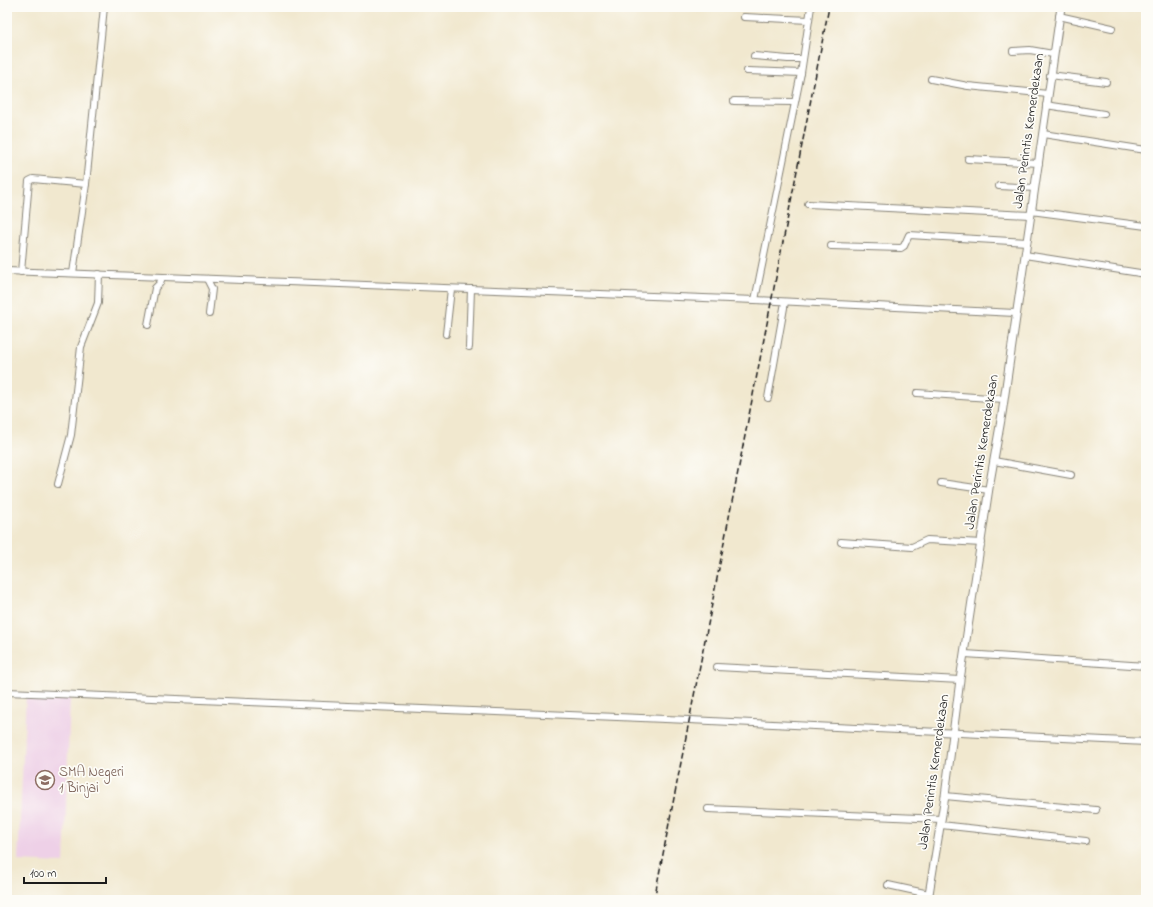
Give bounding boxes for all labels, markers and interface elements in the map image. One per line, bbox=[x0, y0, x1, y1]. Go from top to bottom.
street label: Jalan Perintis Kemerdekaan bbox=[1008, 52, 1050, 210]
street label: Jalan Perintis Kemerdekaan bbox=[959, 373, 1005, 531]
street label: Jalan Perintis Kemerdekaan bbox=[913, 693, 955, 851]
place label: SMA Negeri 1 Binjai bbox=[59, 762, 124, 799]
school or university icon: SMA Negeri 1 Binjai bbox=[34, 769, 56, 791]
scale bar bbox=[24, 859, 106, 885]
text: 100 m bbox=[30, 865, 57, 883]

